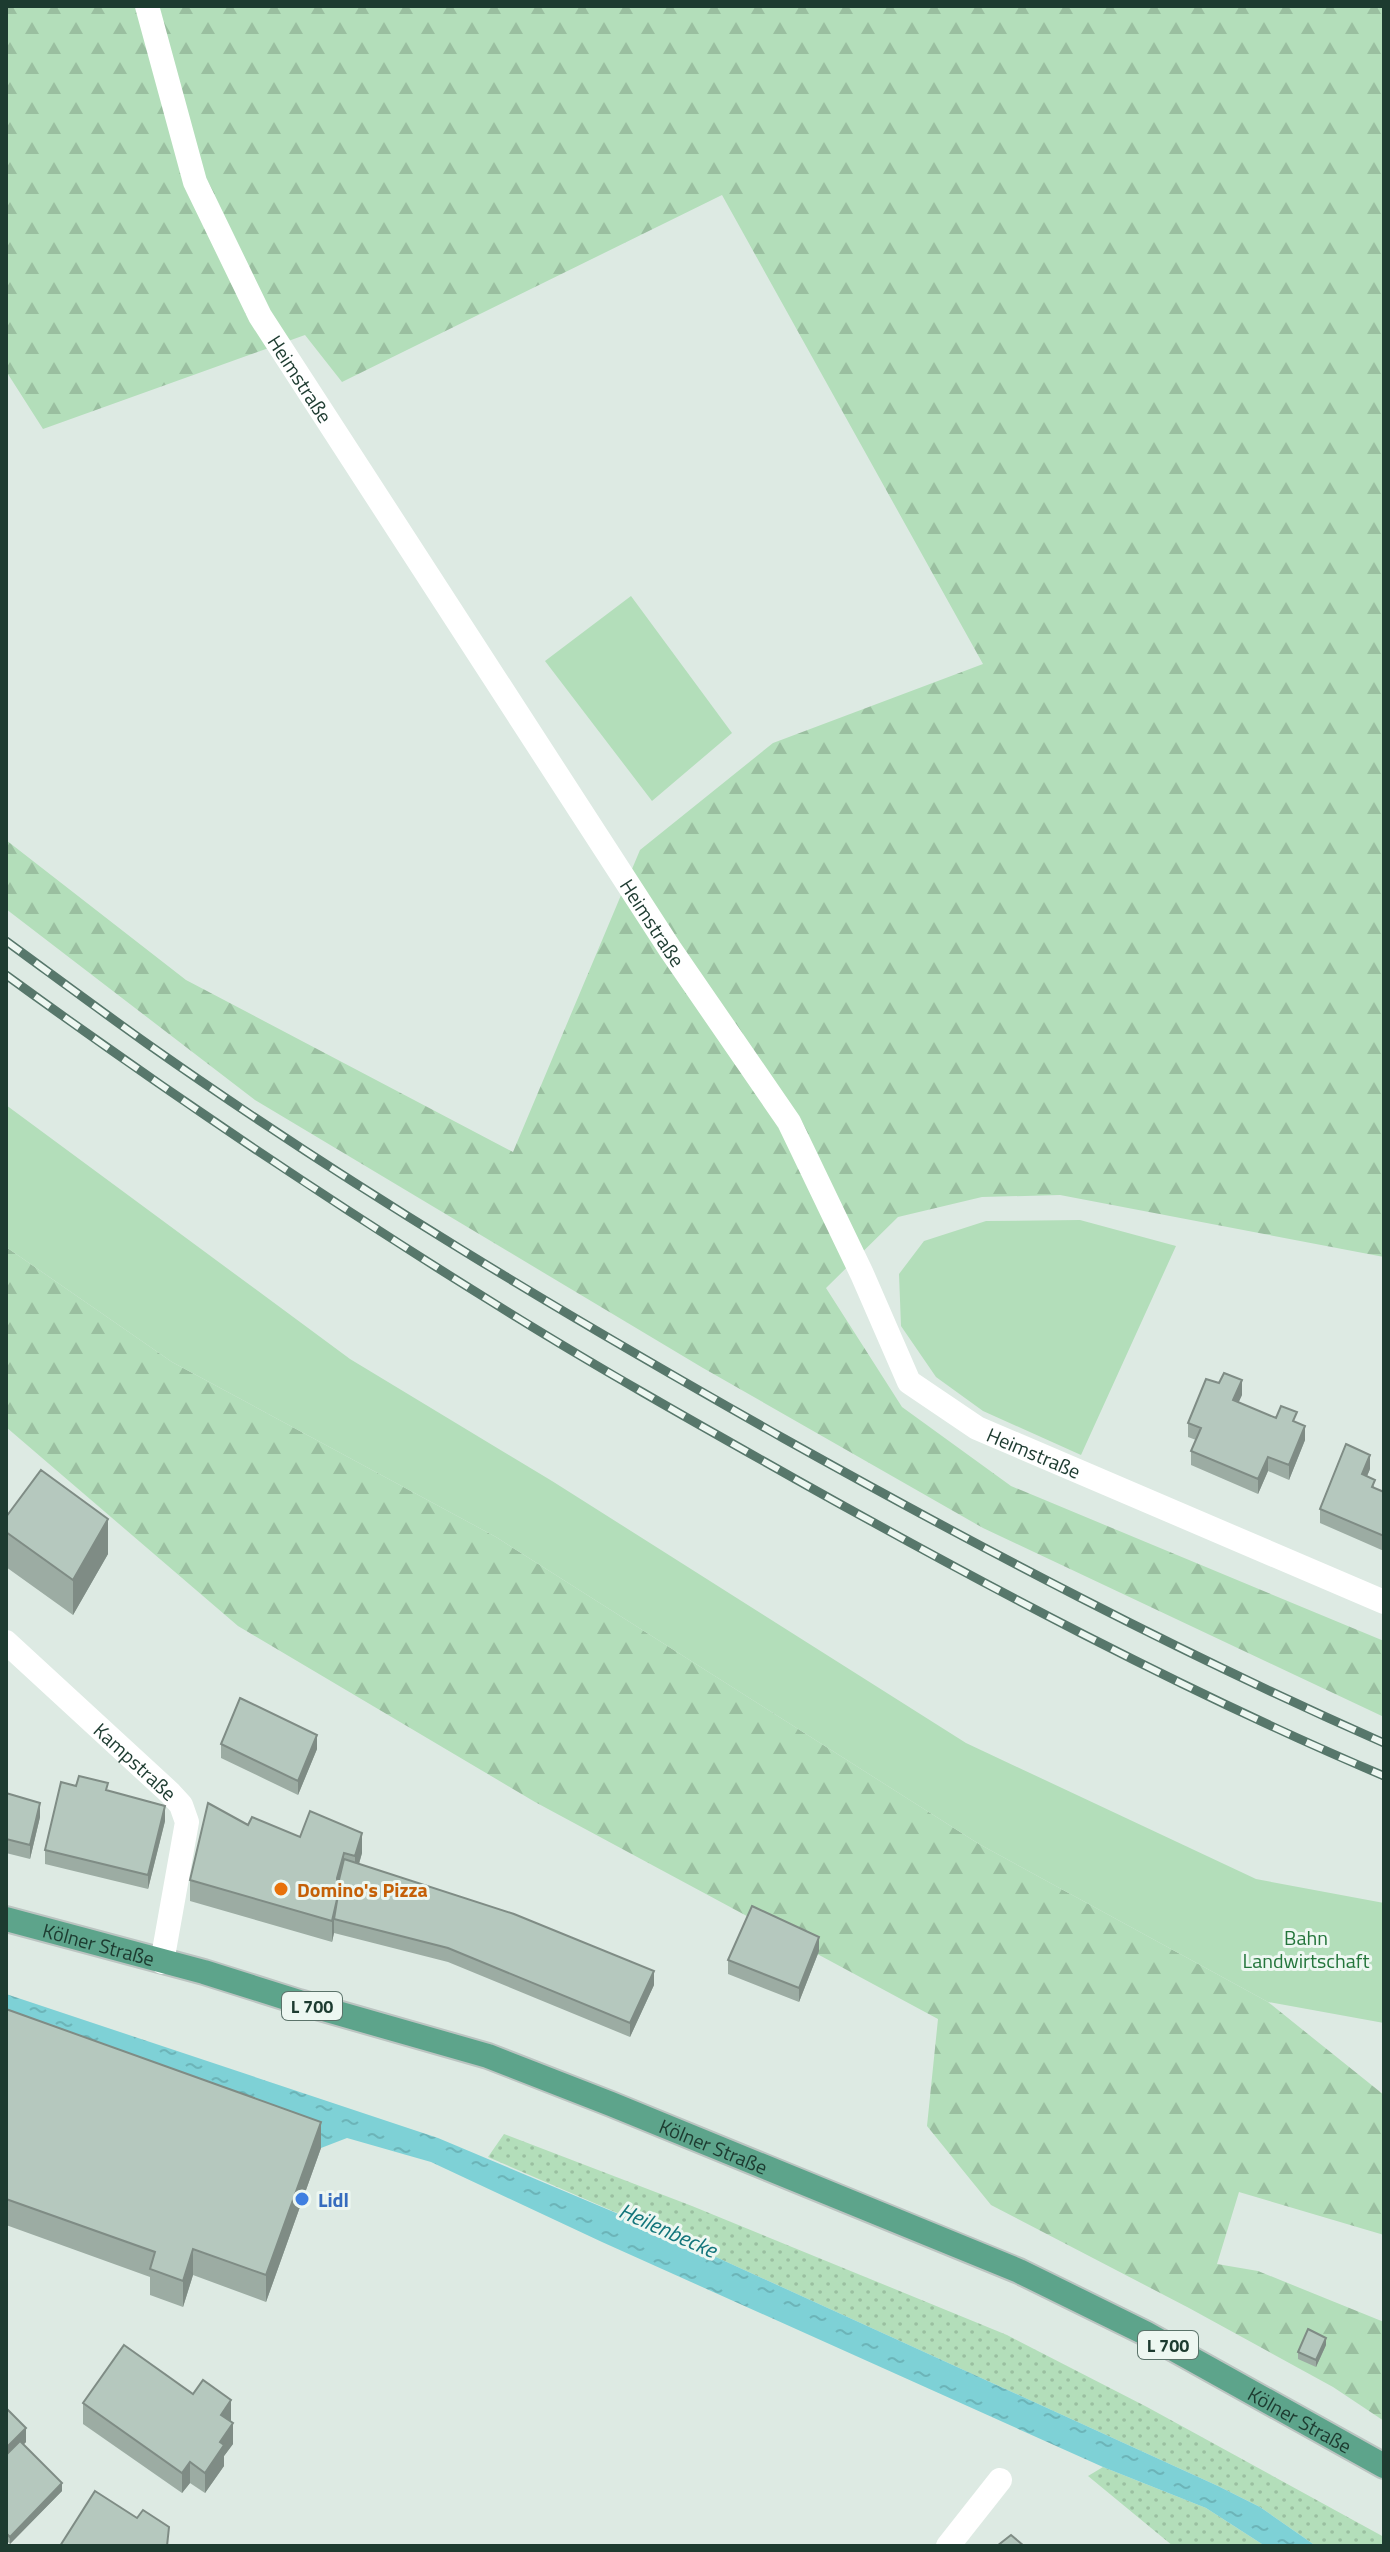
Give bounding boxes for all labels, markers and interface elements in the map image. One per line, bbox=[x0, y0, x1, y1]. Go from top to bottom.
street label: Heimstraße bbox=[261, 328, 341, 429]
street label: Heimstraße bbox=[613, 872, 693, 973]
street label: Heimstraße bbox=[982, 1419, 1086, 1486]
street label: Kampstraße bbox=[87, 1715, 184, 1808]
place label: Domino's Pizza bbox=[297, 1874, 428, 1905]
marker: Domino's Pizza bbox=[272, 1880, 290, 1898]
street label: Kölner Straße bbox=[39, 1914, 158, 1974]
park label: Bahn Landwirtschaft bbox=[1243, 1922, 1369, 1976]
road number: L 700 bbox=[282, 1992, 342, 2020]
street label: Kölner Straße bbox=[655, 2110, 773, 2182]
place label: Lidl bbox=[318, 2184, 349, 2215]
marker: Lidl bbox=[293, 2190, 311, 2208]
water label: Heilenbecke bbox=[614, 2193, 724, 2267]
road number: L 700 bbox=[1138, 2331, 1198, 2359]
street label: Kölner Straße bbox=[1242, 2378, 1358, 2461]

